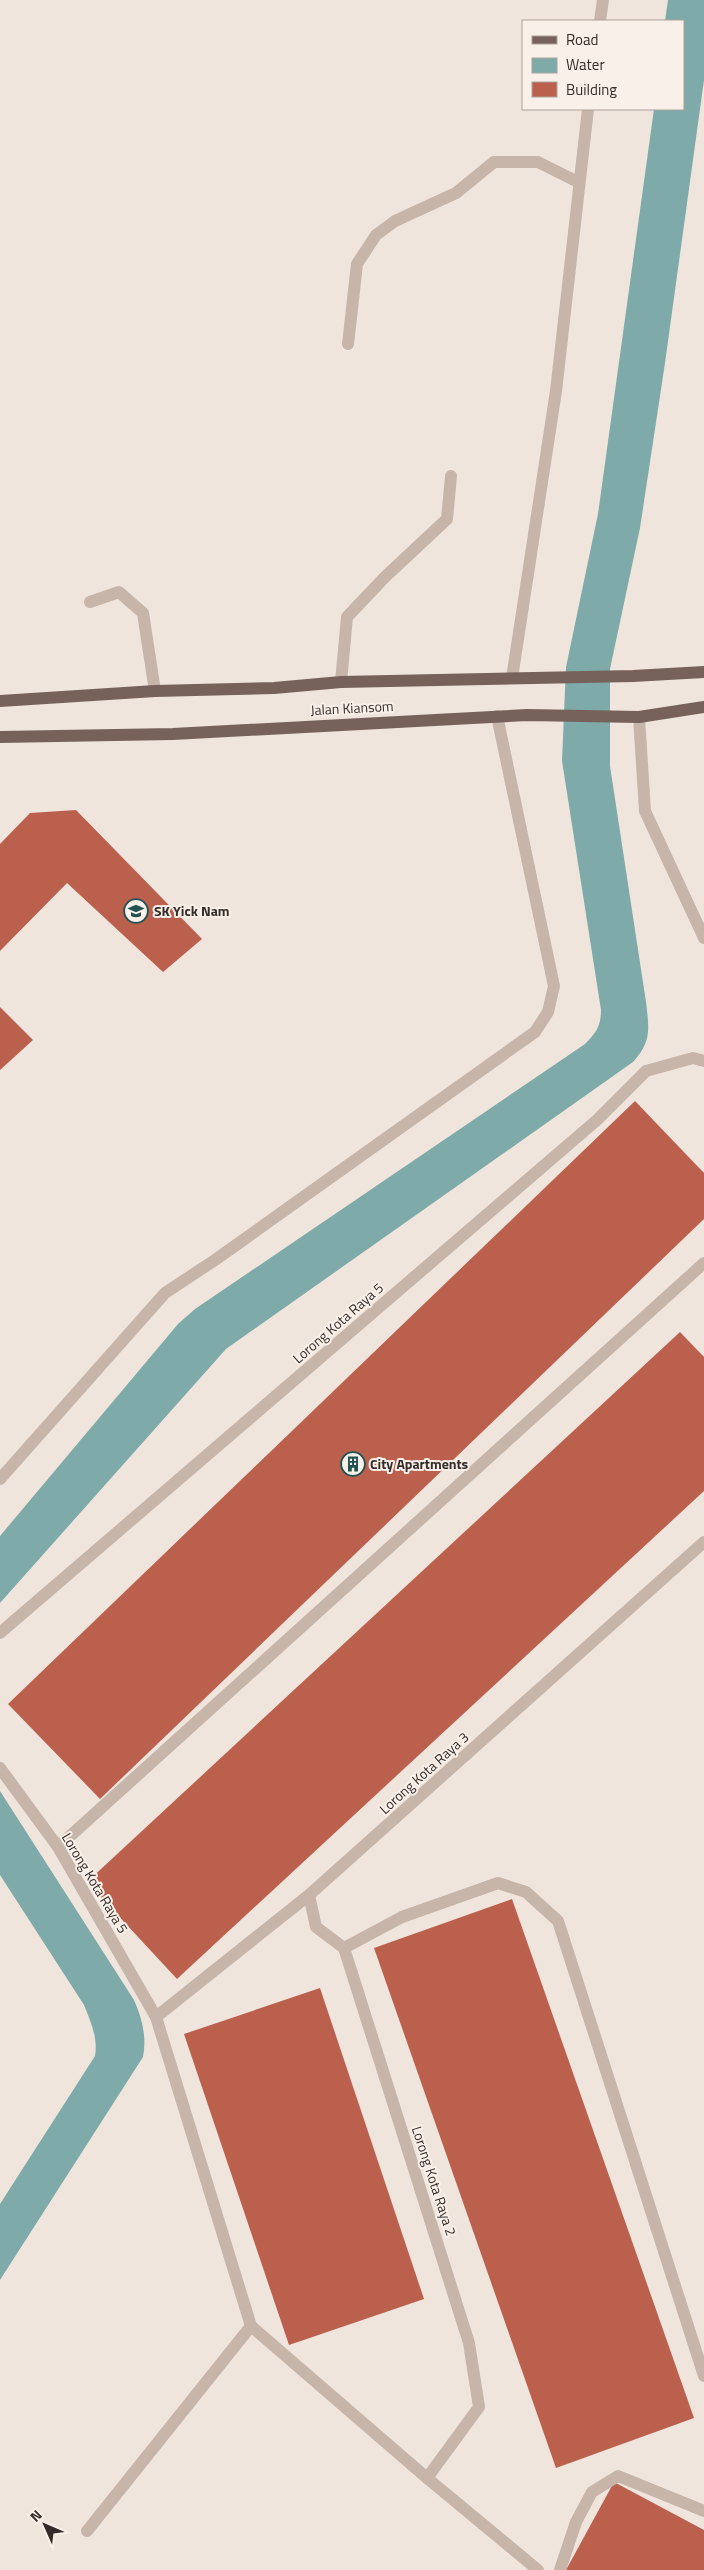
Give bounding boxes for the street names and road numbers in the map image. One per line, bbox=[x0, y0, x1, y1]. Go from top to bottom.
street label: Jalan Kiansom bbox=[310, 695, 394, 720]
street label: Lorong Kota Raya 5 bbox=[288, 1277, 388, 1368]
street label: Lorong Kota Raya 3 bbox=[374, 1727, 473, 1819]
street label: Lorong Kota Raya 5 bbox=[57, 1828, 134, 1937]
street label: Lorong Kota Raya 2 bbox=[407, 2123, 462, 2238]

